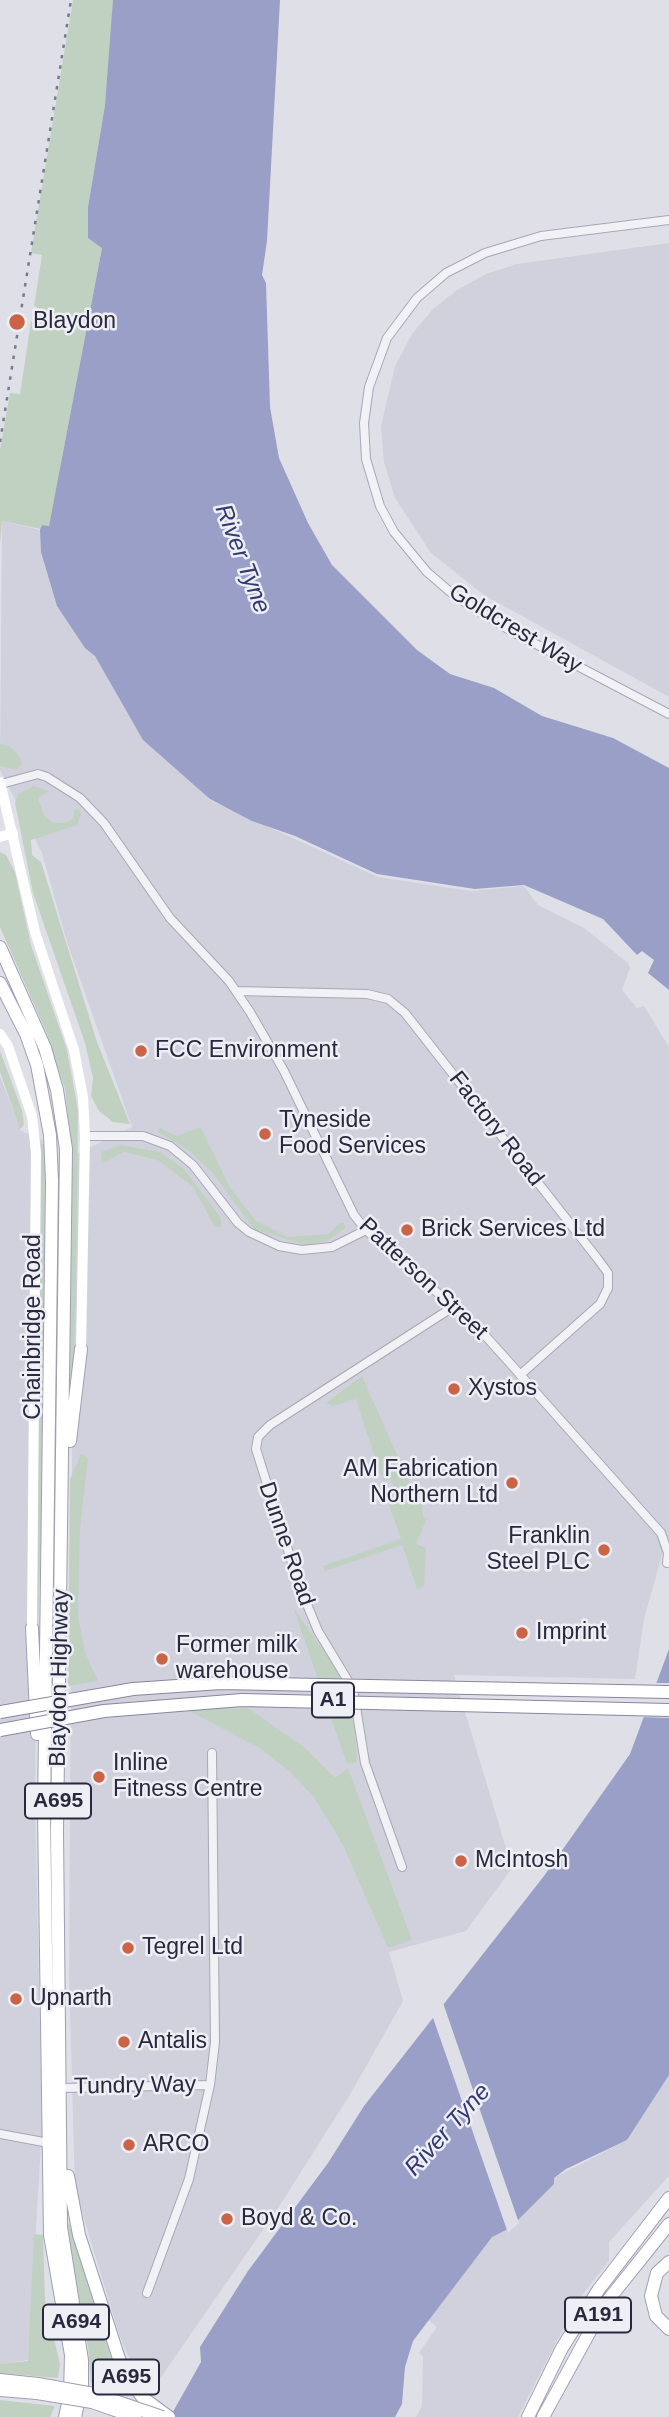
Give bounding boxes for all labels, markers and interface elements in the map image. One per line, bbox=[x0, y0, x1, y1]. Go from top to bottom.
place label: Blaydon bbox=[33, 308, 116, 336]
marker: Blaydon bbox=[7, 312, 27, 332]
water label: River Tyne bbox=[208, 501, 276, 617]
street label: Goldcrest Way bbox=[444, 579, 586, 679]
place label: FCC Environment bbox=[155, 1037, 338, 1065]
marker: FCC Environment bbox=[133, 1043, 149, 1059]
street label: Factory Road bbox=[443, 1066, 549, 1192]
place label: Tyneside Food Services bbox=[279, 1107, 426, 1161]
marker: Tyneside Food Services bbox=[257, 1126, 273, 1142]
street label: Patterson Street bbox=[353, 1212, 493, 1346]
place label: Brick Services Ltd bbox=[421, 1216, 605, 1244]
marker: Brick Services Ltd bbox=[399, 1222, 415, 1238]
street label: Chainbridge Road bbox=[20, 1234, 48, 1420]
place label: Xystos bbox=[468, 1375, 537, 1403]
marker: Xystos bbox=[446, 1381, 462, 1397]
place label: AM Fabrication Northern Ltd bbox=[343, 1456, 498, 1510]
marker: AM Fabrication Northern Ltd bbox=[504, 1475, 520, 1491]
street label: Dunne Road bbox=[252, 1478, 320, 1610]
place label: Franklin Steel PLC bbox=[486, 1523, 590, 1577]
marker: Franklin Steel PLC bbox=[596, 1542, 612, 1558]
street label: Blaydon Highway bbox=[45, 1589, 75, 1767]
place label: Imprint bbox=[536, 1619, 606, 1647]
marker: Imprint bbox=[514, 1625, 530, 1641]
place label: Former milk warehouse bbox=[176, 1632, 297, 1686]
marker: Former milk warehouse bbox=[154, 1651, 170, 1667]
road number: A1 bbox=[312, 1682, 354, 1718]
place label: Inline Fitness Centre bbox=[113, 1750, 263, 1804]
marker: Inline Fitness Centre bbox=[91, 1769, 107, 1785]
road number: A695 bbox=[25, 1784, 91, 1818]
place label: McIntosh bbox=[475, 1847, 568, 1875]
marker: McIntosh bbox=[453, 1853, 469, 1869]
place label: Tegrel Ltd bbox=[142, 1934, 243, 1962]
marker: Tegrel Ltd bbox=[120, 1940, 136, 1956]
place label: Upnarth bbox=[30, 1985, 112, 2013]
marker: Upnarth bbox=[8, 1991, 24, 2007]
place label: Antalis bbox=[138, 2028, 207, 2056]
marker: Antalis bbox=[116, 2034, 132, 2050]
street label: Tundry Way bbox=[74, 2071, 196, 2101]
water label: River Tyne bbox=[399, 2078, 497, 2182]
place label: ARCO bbox=[143, 2131, 209, 2159]
marker: ARCO bbox=[121, 2137, 137, 2153]
place label: Boyd & Co. bbox=[241, 2205, 357, 2233]
marker: Boyd & Co. bbox=[219, 2211, 235, 2227]
road number: A191 bbox=[565, 2298, 631, 2332]
road number: A694 bbox=[43, 2304, 109, 2340]
road number: A695 bbox=[93, 2360, 159, 2394]

